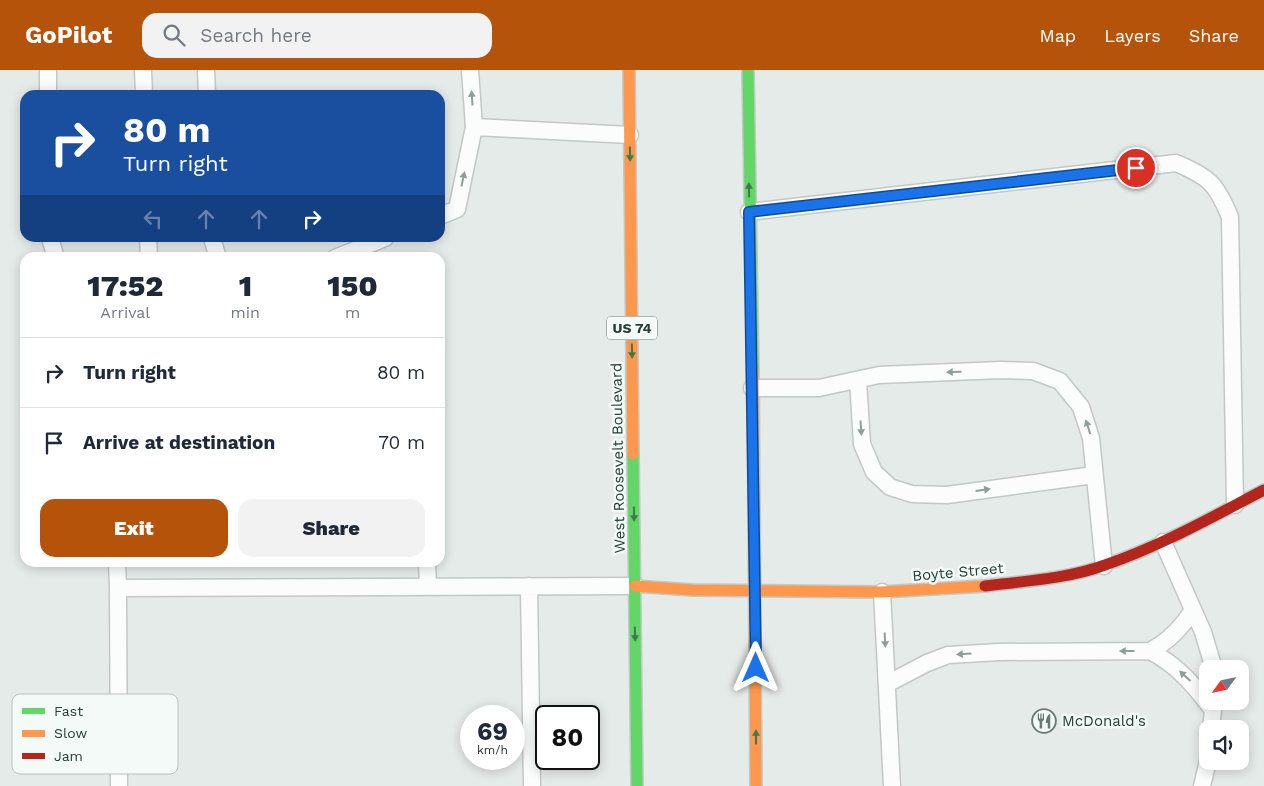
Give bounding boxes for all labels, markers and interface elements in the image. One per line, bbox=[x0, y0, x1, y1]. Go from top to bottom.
search box bbox=[142, 13, 492, 58]
text: GoPilot bbox=[25, 21, 112, 49]
icon: search bbox=[160, 21, 188, 49]
text: Search here bbox=[200, 24, 312, 47]
text: Map bbox=[1039, 25, 1076, 46]
text: Layers bbox=[1104, 25, 1161, 46]
text: Share bbox=[1189, 25, 1239, 46]
one-way arrow bbox=[468, 90, 476, 106]
text: 80 m bbox=[123, 109, 210, 151]
icon: right bbox=[40, 110, 105, 175]
one-way arrow bbox=[626, 146, 634, 162]
pin bbox=[1115, 147, 1157, 189]
text: Turn right bbox=[123, 151, 228, 176]
icon: arrive bbox=[1122, 154, 1150, 182]
one-way arrow bbox=[459, 171, 467, 186]
one-way arrow bbox=[745, 182, 753, 198]
icon: left bbox=[139, 205, 167, 233]
icon: ahead bbox=[192, 205, 220, 233]
icon: ahead bbox=[245, 205, 273, 233]
icon: right bbox=[298, 205, 326, 233]
text: 17:52 bbox=[87, 268, 163, 303]
text: 1 bbox=[239, 268, 252, 303]
text: 150 bbox=[327, 268, 378, 303]
text: Arrival bbox=[100, 303, 150, 322]
text: min bbox=[231, 303, 260, 322]
text: m bbox=[345, 303, 360, 322]
road number: US 74 bbox=[607, 317, 657, 340]
one-way arrow bbox=[628, 343, 636, 359]
icon: right bbox=[40, 359, 68, 387]
text: Turn right bbox=[83, 361, 176, 384]
text: 80 m bbox=[377, 361, 425, 384]
street label: West Roosevelt Boulevard bbox=[607, 363, 629, 553]
one-way arrow bbox=[945, 368, 961, 376]
one-way arrow bbox=[1083, 419, 1091, 434]
one-way arrow bbox=[857, 420, 865, 436]
icon: arrive bbox=[40, 429, 68, 457]
text: Arrive at destination bbox=[83, 431, 275, 454]
text: 70 m bbox=[378, 431, 425, 454]
one-way arrow bbox=[975, 486, 991, 494]
button: Exit bbox=[40, 499, 228, 557]
button: Share bbox=[238, 499, 425, 557]
one-way arrow bbox=[630, 506, 638, 522]
street label: Boyte Street bbox=[912, 559, 1005, 585]
one-way arrow bbox=[631, 627, 639, 643]
one-way arrow bbox=[881, 633, 889, 649]
position arrow bbox=[729, 641, 781, 693]
one-way arrow bbox=[1119, 648, 1135, 656]
one-way arrow bbox=[956, 651, 972, 659]
north arrow bbox=[1199, 660, 1249, 710]
map controls bbox=[1199, 660, 1249, 770]
one-way arrow bbox=[1178, 670, 1191, 681]
legend bbox=[12, 694, 178, 774]
text: Fast bbox=[54, 703, 83, 719]
speed limit sign: 80 bbox=[535, 705, 600, 770]
restaurant icon: McDonald's bbox=[1031, 708, 1057, 734]
place label: McDonald's bbox=[1062, 712, 1146, 730]
text: 69 bbox=[477, 717, 508, 746]
button: sound bbox=[1199, 720, 1249, 770]
text: Slow bbox=[54, 725, 87, 741]
one-way arrow bbox=[752, 729, 760, 745]
text: km/h bbox=[477, 743, 508, 757]
text: Jam bbox=[54, 748, 83, 764]

